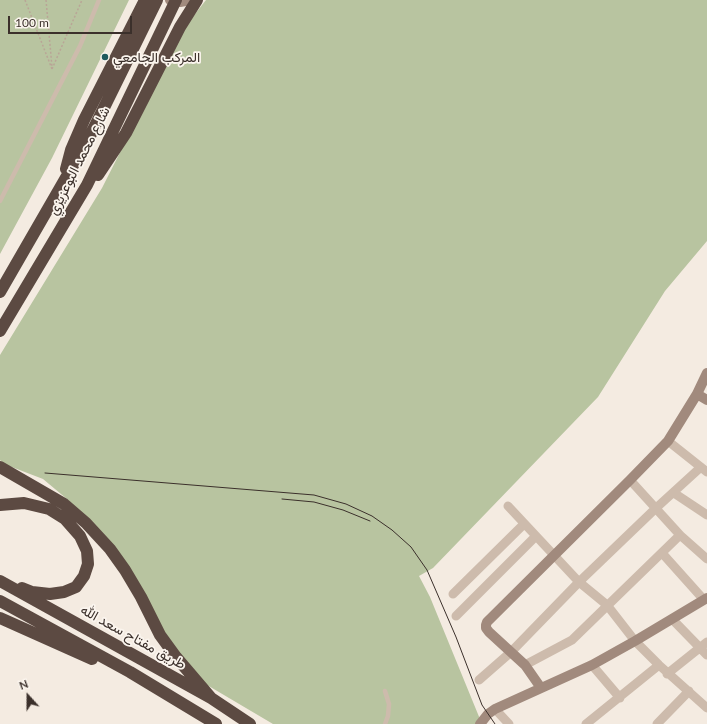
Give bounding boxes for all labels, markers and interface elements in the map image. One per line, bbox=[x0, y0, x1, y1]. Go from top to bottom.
scale bar bbox=[10, 8, 134, 34]
text: 100 m bbox=[15, 15, 49, 30]
place label: المركب الجامعي bbox=[113, 49, 200, 65]
marker: المركب الجامعي bbox=[100, 52, 110, 62]
street label: شارع محمد البوعزيزي bbox=[45, 104, 113, 218]
street label: طريق مفتاح سعد الله bbox=[78, 601, 188, 673]
north arrow bbox=[8, 676, 48, 716]
text: N bbox=[17, 677, 30, 692]

